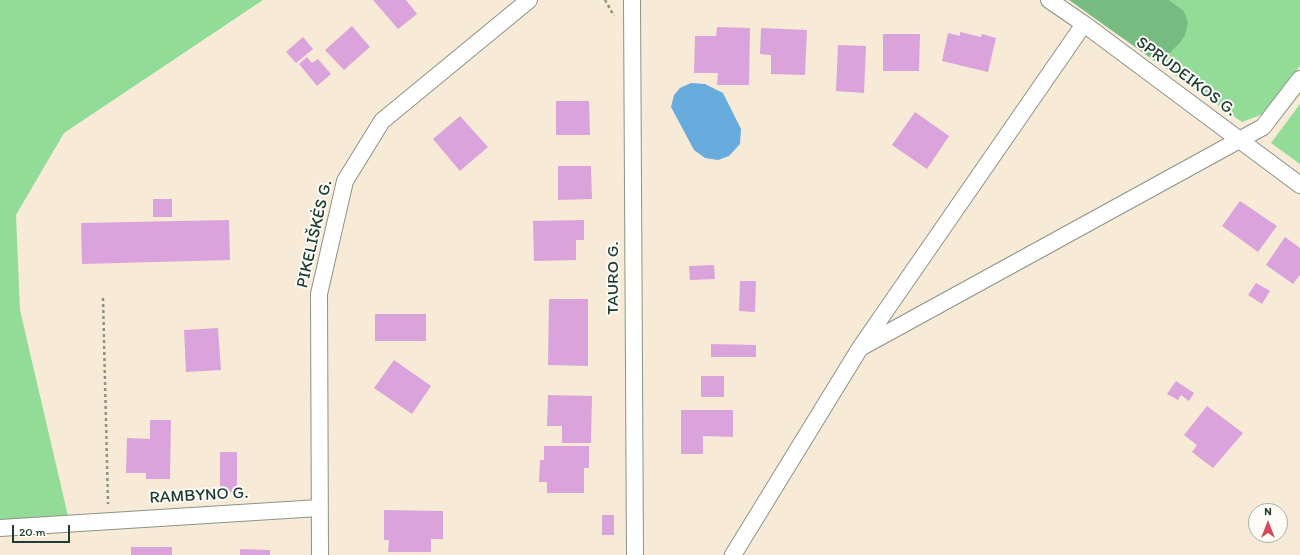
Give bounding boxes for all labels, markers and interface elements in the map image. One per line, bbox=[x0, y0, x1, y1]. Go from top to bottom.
street label: SPRUDEIKOS G. bbox=[1132, 33, 1240, 121]
street label: PIKELIŠKĖS G. bbox=[293, 178, 337, 290]
street label: TAURO G. bbox=[604, 241, 624, 315]
street label: RAMBYNO G. bbox=[149, 483, 249, 509]
north arrow bbox=[1248, 503, 1288, 543]
text: N bbox=[1264, 505, 1272, 518]
scale bar bbox=[14, 517, 72, 543]
text: 20 m bbox=[19, 525, 46, 539]

